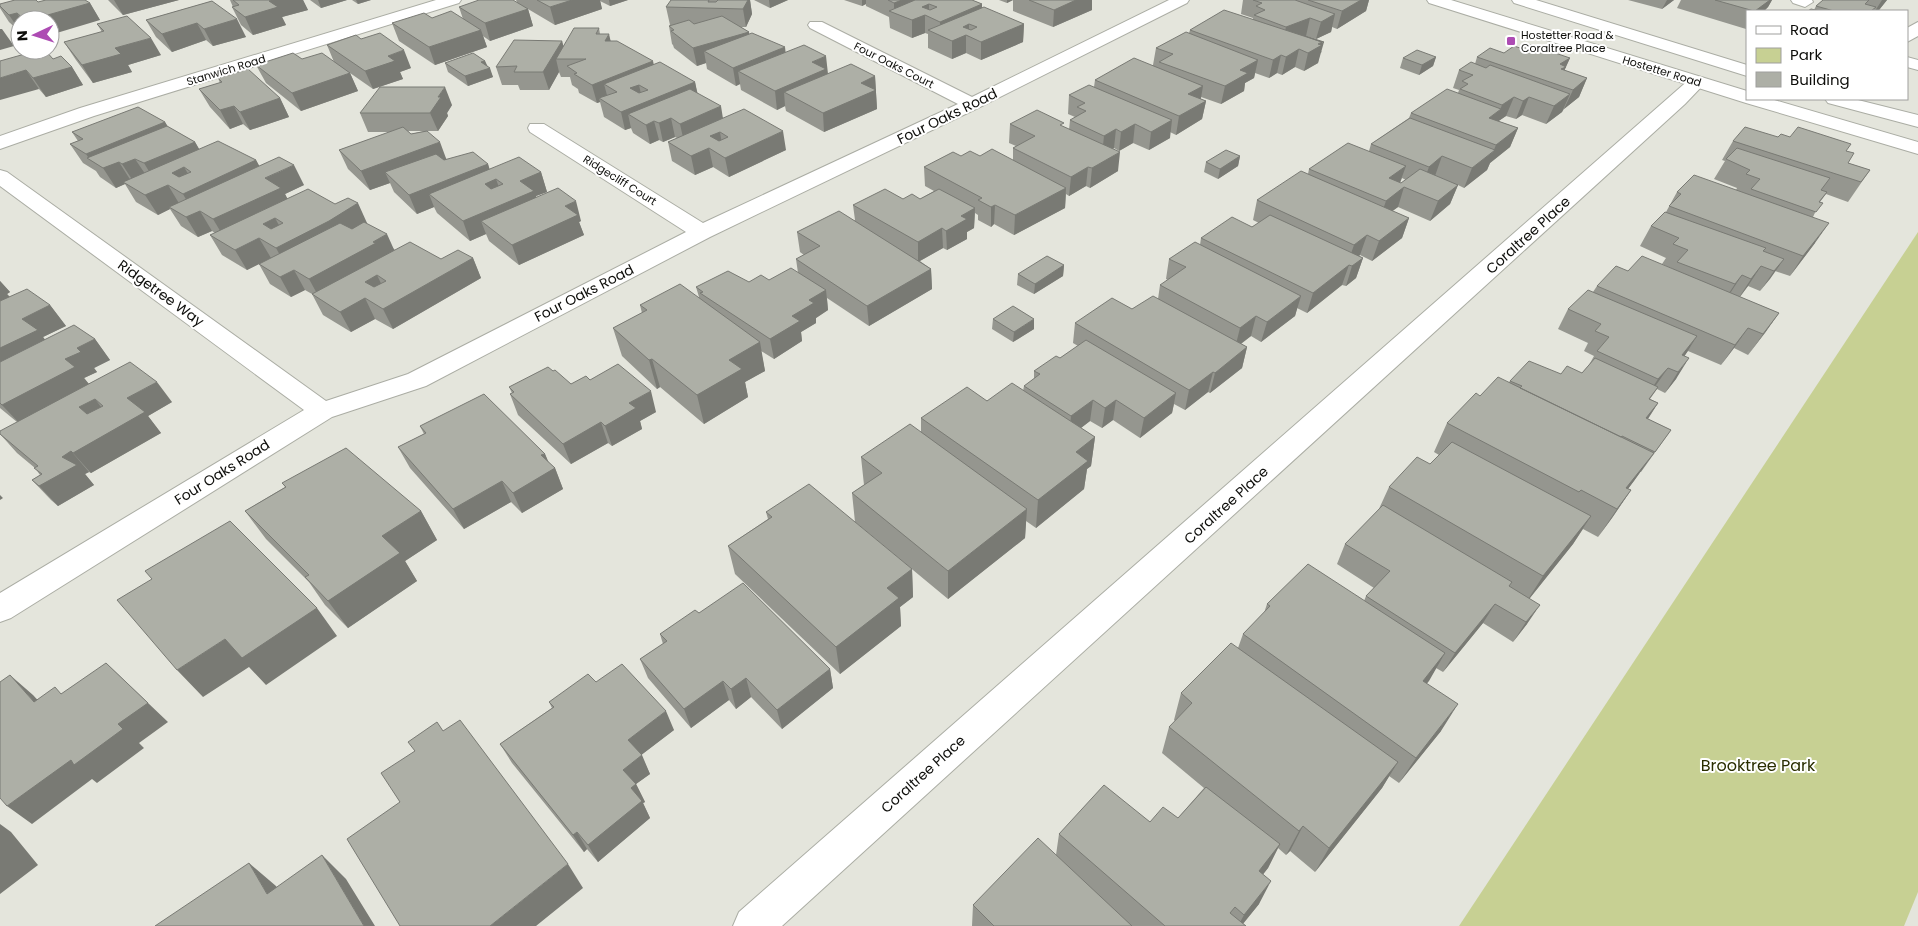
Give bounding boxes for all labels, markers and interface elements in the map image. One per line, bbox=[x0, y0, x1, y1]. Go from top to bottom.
north arrow bbox=[10, 10, 60, 60]
legend bbox=[1746, 10, 1908, 100]
text: Road bbox=[1790, 19, 1829, 40]
place label: Hostetter Road & Coraltree Place bbox=[1521, 27, 1615, 56]
text: N bbox=[12, 30, 32, 42]
marker: Hostetter Road & Coraltree Place bbox=[1505, 35, 1517, 47]
street label: Four Oaks Court bbox=[851, 38, 937, 92]
text: Park bbox=[1790, 44, 1822, 65]
street label: Stanwich Road bbox=[184, 50, 268, 90]
street label: Hostetter Road bbox=[1621, 51, 1703, 91]
text: Building bbox=[1790, 69, 1850, 90]
street label: Four Oaks Road bbox=[894, 83, 1000, 149]
street label: Ridgecliff Court bbox=[580, 151, 660, 209]
street label: Coraltree Place bbox=[1481, 191, 1575, 278]
street label: Ridgetree Way bbox=[114, 255, 208, 331]
street label: Four Oaks Road bbox=[531, 259, 637, 327]
street label: Four Oaks Road bbox=[170, 435, 274, 509]
street label: Coraltree Place bbox=[1179, 461, 1273, 548]
street label: Coraltree Place bbox=[876, 730, 970, 817]
park label: Brooktree Park bbox=[1701, 754, 1816, 777]

